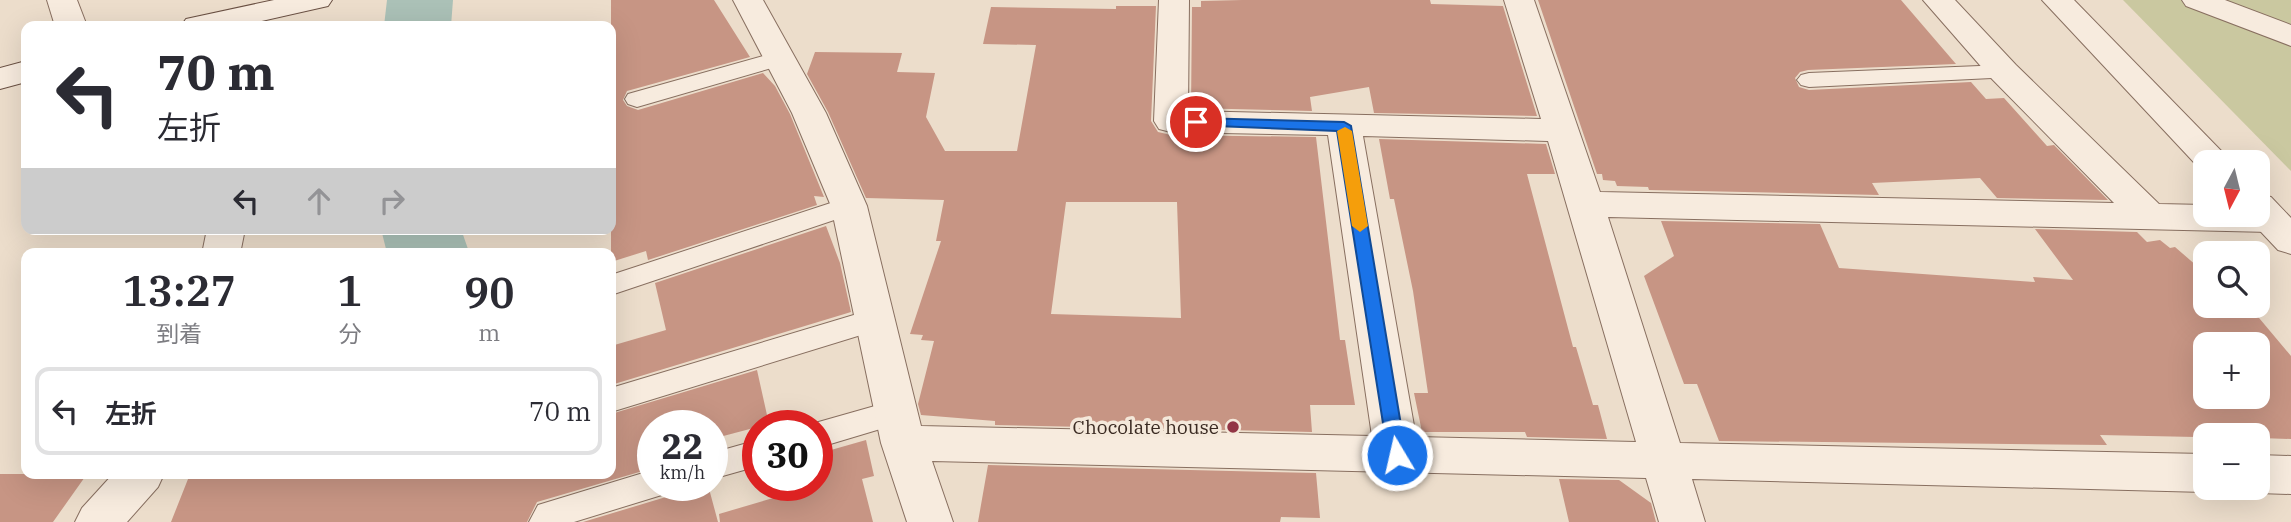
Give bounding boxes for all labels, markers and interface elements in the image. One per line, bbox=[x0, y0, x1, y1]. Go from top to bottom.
text: 70 m bbox=[157, 40, 275, 103]
icon: left bbox=[42, 49, 133, 140]
pin bbox=[1166, 92, 1226, 152]
icon: arrive bbox=[1177, 103, 1215, 141]
text: 左折 bbox=[157, 106, 221, 148]
north arrow bbox=[2193, 150, 2270, 228]
map controls bbox=[2193, 150, 2270, 500]
icon: left bbox=[227, 182, 265, 220]
icon: ahead bbox=[300, 182, 338, 220]
icon: right bbox=[373, 182, 411, 220]
button: search bbox=[2193, 241, 2270, 318]
text: 13:27 bbox=[123, 263, 236, 318]
text: 1 bbox=[337, 263, 363, 318]
text: 90 bbox=[464, 265, 514, 320]
text: m bbox=[478, 317, 500, 347]
text: 到着 bbox=[156, 318, 202, 348]
text: 分 bbox=[338, 318, 361, 348]
button: + bbox=[2193, 332, 2270, 409]
icon: left bbox=[46, 392, 84, 430]
text: 70 m bbox=[529, 394, 591, 428]
text: 左折 bbox=[105, 396, 157, 430]
speed limit sign: 30 bbox=[742, 410, 833, 501]
place label: Chocolate house bbox=[1073, 415, 1219, 439]
position arrow bbox=[1360, 418, 1434, 492]
marker: Chocolate house bbox=[1225, 419, 1241, 435]
text: 22 bbox=[661, 423, 704, 469]
button: − bbox=[2193, 423, 2270, 500]
text: km/h bbox=[660, 461, 705, 484]

